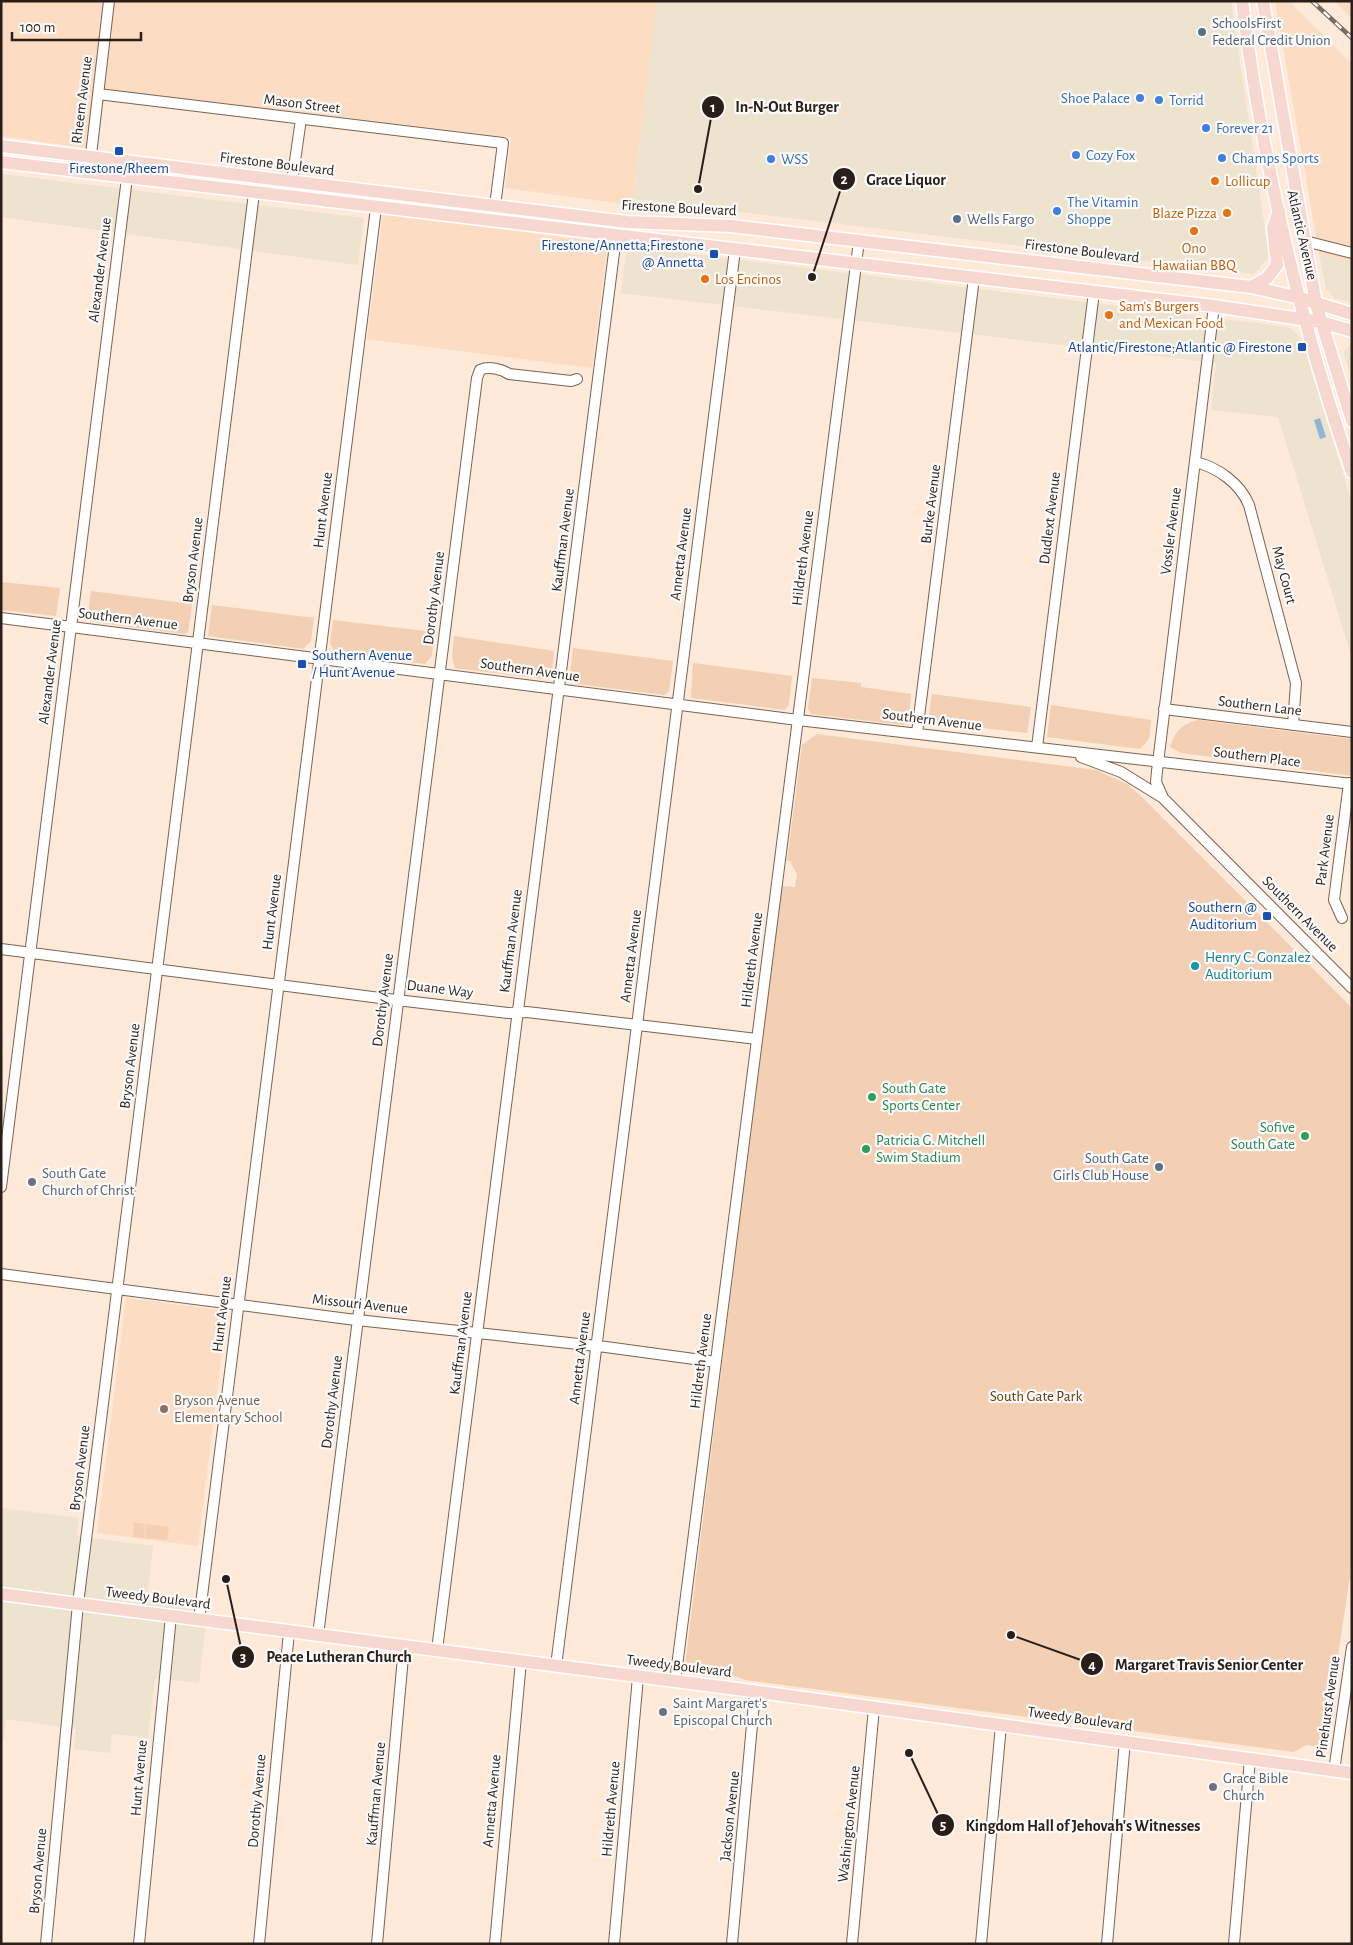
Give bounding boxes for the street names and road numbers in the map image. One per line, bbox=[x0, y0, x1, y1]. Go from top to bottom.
street label: Rheem Avenue bbox=[69, 55, 95, 145]
street label: Mason Street bbox=[263, 92, 341, 116]
street label: Firestone Boulevard bbox=[219, 150, 335, 179]
street label: Atlantic Avenue bbox=[1284, 189, 1320, 281]
street label: Firestone Boulevard bbox=[621, 197, 737, 219]
street label: Alexander Avenue bbox=[86, 217, 114, 323]
street label: Firestone Boulevard bbox=[1024, 237, 1140, 266]
street label: Burke Avenue bbox=[919, 463, 943, 545]
street label: Hunt Avenue bbox=[311, 471, 335, 549]
street label: Dudlext Avenue bbox=[1037, 471, 1063, 565]
street label: Vossler Avenue bbox=[1158, 486, 1184, 576]
street label: Kauffman Avenue bbox=[549, 487, 577, 593]
street label: Annetta Avenue bbox=[668, 507, 694, 601]
street label: Hildreth Avenue bbox=[790, 509, 816, 607]
street label: Bryson Avenue bbox=[180, 516, 206, 604]
street label: May Court bbox=[1269, 544, 1299, 606]
street label: Dorothy Avenue bbox=[421, 550, 447, 646]
street label: Southern Avenue bbox=[77, 605, 179, 633]
street label: Alexander Avenue bbox=[36, 619, 64, 725]
street label: Southern Avenue bbox=[479, 656, 581, 684]
street label: Southern Lane bbox=[1217, 693, 1303, 719]
street label: Southern Avenue bbox=[881, 706, 983, 734]
street label: Southern Place bbox=[1213, 744, 1301, 770]
street label: Park Avenue bbox=[1313, 813, 1337, 887]
street label: Hunt Avenue bbox=[260, 873, 284, 951]
street label: Southern Avenue bbox=[1259, 873, 1341, 955]
street label: Kauffman Avenue bbox=[497, 888, 525, 994]
street label: Annetta Avenue bbox=[618, 909, 644, 1003]
street label: Hildreth Avenue bbox=[739, 911, 765, 1009]
street label: Dorothy Avenue bbox=[370, 952, 396, 1048]
street label: Duane Way bbox=[406, 977, 475, 1001]
street label: Bryson Avenue bbox=[117, 1022, 143, 1110]
street label: Hunt Avenue bbox=[210, 1275, 234, 1353]
street label: Kauffman Avenue bbox=[447, 1290, 475, 1396]
street label: Missouri Avenue bbox=[311, 1292, 409, 1316]
street label: Annetta Avenue bbox=[567, 1311, 593, 1405]
street label: Hildreth Avenue bbox=[688, 1312, 714, 1410]
street label: Dorothy Avenue bbox=[319, 1354, 345, 1450]
street label: Bryson Avenue bbox=[67, 1424, 93, 1512]
street label: Tweedy Boulevard bbox=[105, 1584, 212, 1612]
street label: Tweedy Boulevard bbox=[626, 1652, 733, 1680]
street label: Pinehurst Avenue bbox=[1313, 1655, 1343, 1759]
street label: Tweedy Boulevard bbox=[1027, 1704, 1134, 1734]
street label: Hunt Avenue bbox=[128, 1739, 150, 1817]
street label: Kauffman Avenue bbox=[364, 1741, 388, 1847]
street label: Dorothy Avenue bbox=[245, 1753, 269, 1848]
street label: Annetta Avenue bbox=[480, 1754, 504, 1848]
street label: Hildreth Avenue bbox=[599, 1761, 623, 1857]
street label: Washington Avenue bbox=[835, 1765, 863, 1883]
street label: Jackson Avenue bbox=[718, 1770, 742, 1862]
street label: Bryson Avenue bbox=[27, 1827, 49, 1915]

